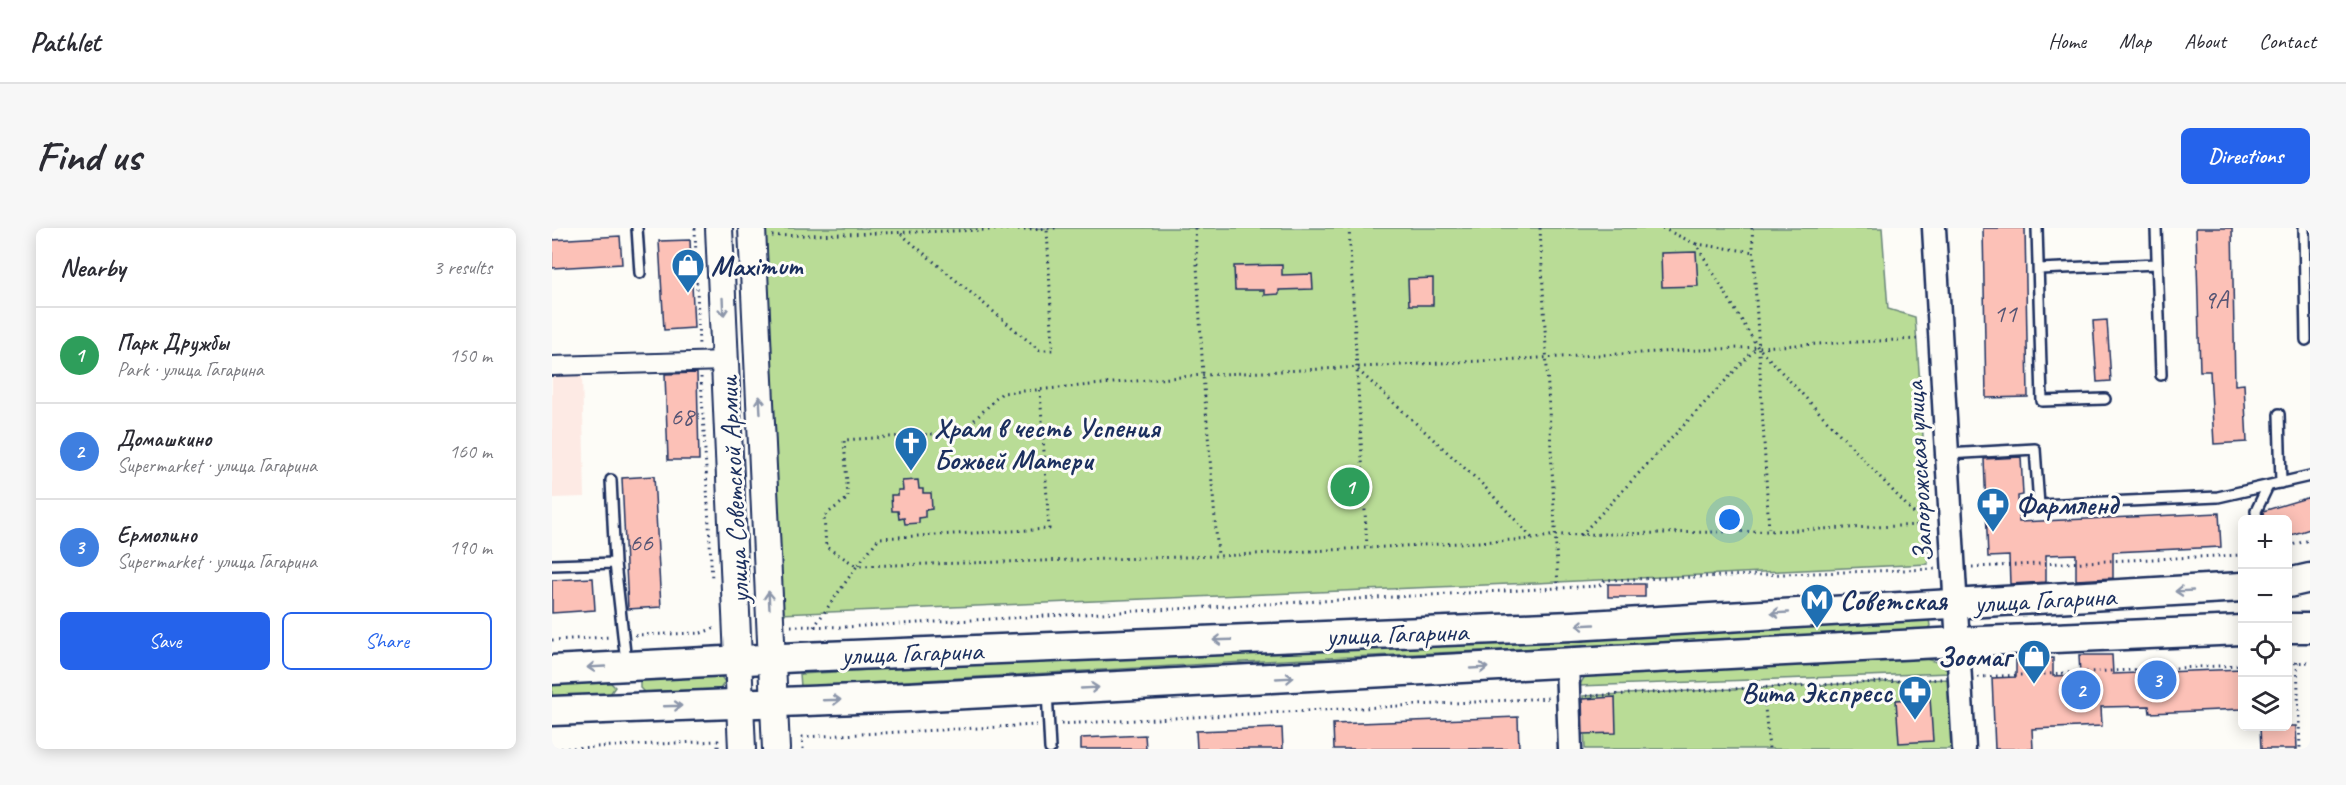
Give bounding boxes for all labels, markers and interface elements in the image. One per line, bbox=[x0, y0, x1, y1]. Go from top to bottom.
text: Pathlet bbox=[30, 24, 100, 59]
text: Home bbox=[2048, 28, 2086, 54]
text: Map bbox=[2119, 28, 2151, 54]
text: About bbox=[2184, 28, 2226, 54]
text: Contact bbox=[2259, 28, 2316, 54]
button: Directions bbox=[2181, 128, 2310, 184]
text: Find us bbox=[36, 130, 141, 183]
shop icon: Maximum bbox=[670, 247, 706, 294]
place label: Maximum bbox=[711, 248, 804, 283]
text: Nearby bbox=[60, 251, 125, 284]
text: 3 results bbox=[433, 255, 492, 280]
house number: 9А bbox=[2204, 283, 2230, 316]
one-way arrow bbox=[717, 297, 728, 317]
house number: 11 bbox=[1993, 297, 2018, 330]
text: Парк Дружбы bbox=[117, 329, 229, 357]
text: 1 bbox=[75, 343, 84, 368]
text: 150 m bbox=[449, 343, 492, 368]
text: Park · улица Гагарина bbox=[117, 357, 263, 382]
street label: улица Советской Армии bbox=[710, 374, 757, 606]
street label: Запорожская улица bbox=[1896, 379, 1941, 563]
one-way arrow bbox=[755, 395, 766, 415]
house number: 68 bbox=[670, 400, 696, 433]
place label: Храм в честь Успения Божьей Матери bbox=[934, 410, 1162, 477]
text: Домашкино bbox=[117, 425, 211, 453]
church icon: Храм в честь Успения Божьей Матери bbox=[893, 425, 929, 472]
text: 2 bbox=[75, 439, 84, 464]
text: 160 m bbox=[449, 439, 492, 464]
text: Supermarket · улица Гагарина bbox=[117, 453, 317, 478]
pin: 1 bbox=[1330, 464, 1370, 510]
pharmacy icon: Фармленд bbox=[1975, 486, 2011, 533]
place label: Фармленд bbox=[2016, 487, 2121, 522]
your location bbox=[1715, 505, 1744, 534]
map controls bbox=[2238, 515, 2292, 731]
button: + bbox=[2238, 515, 2292, 569]
text: Ермолино bbox=[117, 521, 197, 549]
house number: 66 bbox=[629, 526, 654, 559]
text: 3 bbox=[75, 535, 84, 560]
text: 190 m bbox=[449, 535, 492, 560]
text: Supermarket · улица Гагарина bbox=[117, 549, 317, 574]
button: − bbox=[2238, 569, 2292, 623]
street label: улица Гагарина bbox=[1971, 578, 2118, 621]
metro station icon: Советская bbox=[1799, 582, 1835, 629]
place label: Советская bbox=[1840, 583, 1949, 618]
one-way arrow bbox=[2175, 586, 2195, 597]
one-way arrow bbox=[764, 590, 775, 610]
one-way arrow bbox=[1770, 608, 1790, 619]
button: Save bbox=[60, 612, 270, 670]
button: Share bbox=[282, 612, 492, 670]
street label: улица Гагарина bbox=[1324, 613, 1470, 654]
one-way arrow bbox=[1576, 619, 1596, 630]
button: locate bbox=[2238, 623, 2292, 677]
street label: улица Гагарина bbox=[839, 632, 985, 673]
one-way arrow bbox=[1213, 634, 1233, 645]
shop icon: Зоомаг bbox=[2016, 638, 2052, 685]
place label: Зоомаг bbox=[1937, 639, 2015, 674]
pin: 3 bbox=[2138, 658, 2176, 702]
one-way arrow bbox=[586, 662, 606, 673]
one-way arrow bbox=[1469, 662, 1489, 673]
pin: 2 bbox=[2062, 668, 2101, 712]
one-way arrow bbox=[1274, 672, 1294, 683]
pharmacy icon: Вита Экспресс bbox=[1897, 674, 1933, 721]
place label: Вита Экспресс bbox=[1741, 675, 1894, 710]
button: layers bbox=[2238, 677, 2292, 731]
one-way arrow bbox=[1079, 682, 1099, 693]
one-way arrow bbox=[822, 694, 842, 706]
one-way arrow bbox=[663, 700, 683, 711]

